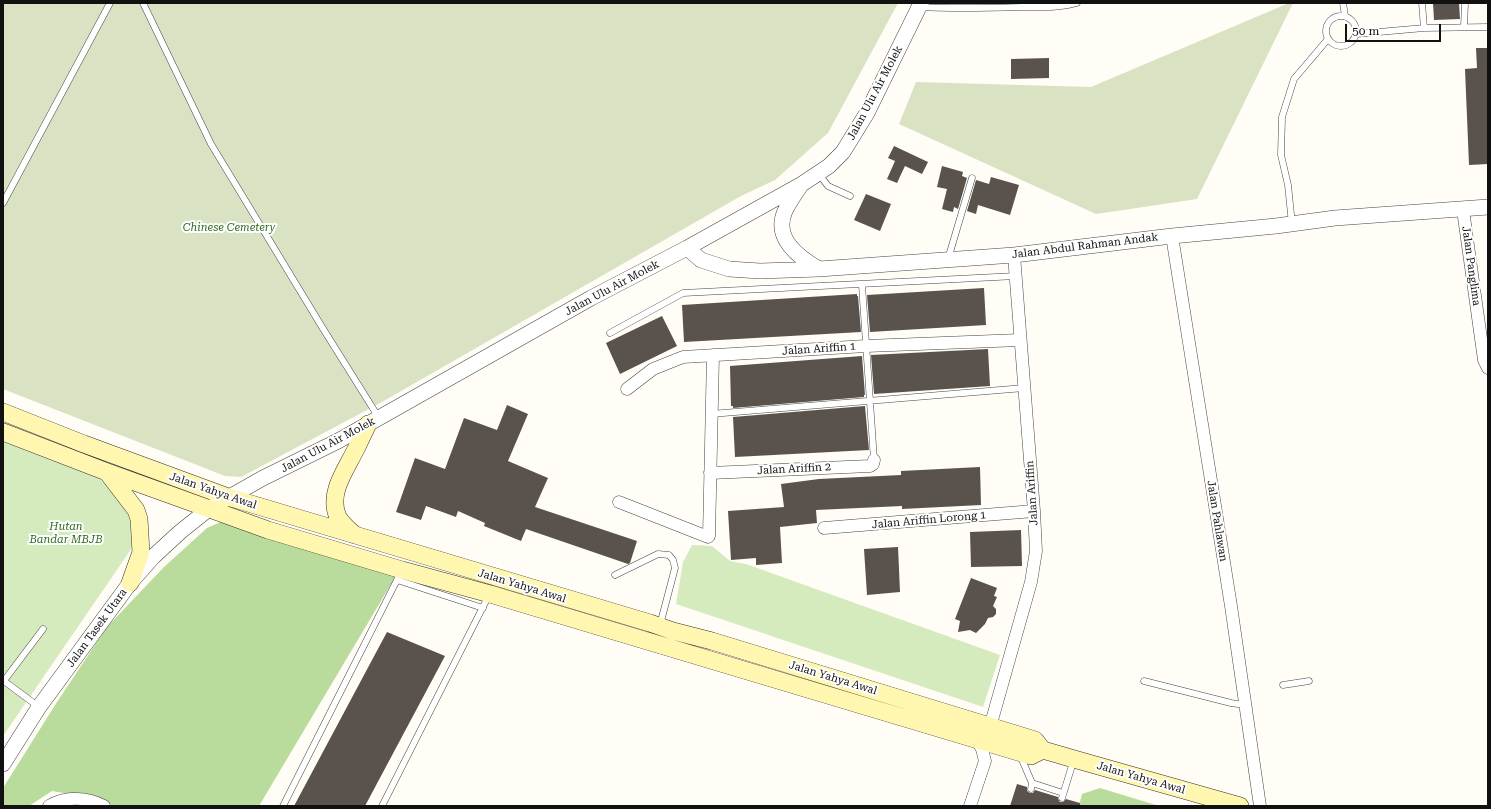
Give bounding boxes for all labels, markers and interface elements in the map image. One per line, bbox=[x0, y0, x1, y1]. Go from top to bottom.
scale bar bbox=[1347, 16, 1443, 42]
text: 50 m bbox=[1352, 24, 1379, 38]
street label: Jalan Ulu Air Molek bbox=[845, 44, 905, 142]
park label: Chinese Cemetery bbox=[183, 221, 275, 235]
street label: Jalan Panglima bbox=[1459, 225, 1483, 307]
street label: Jalan Abdul Rahman Andak bbox=[1011, 230, 1159, 262]
street label: Jalan Ulu Air Molek bbox=[563, 258, 661, 318]
street label: Jalan Ariffin 1 bbox=[782, 340, 856, 358]
street label: Jalan Ulu Air Molek bbox=[279, 415, 377, 475]
street label: Jalan Ariffin 2 bbox=[757, 460, 831, 478]
street label: Jalan Ariffin bbox=[1023, 460, 1041, 526]
street label: Jalan Yahya Awal bbox=[168, 470, 258, 512]
street label: Jalan Pahlawan bbox=[1204, 479, 1230, 563]
street label: Jalan Ariffin Lorong 1 bbox=[871, 508, 987, 532]
park label: Hutan Bandar MBJB bbox=[29, 520, 103, 546]
street label: Jalan Yahya Awal bbox=[476, 566, 568, 606]
street label: Jalan Tasek Utara bbox=[64, 586, 130, 670]
street label: Jalan Yahya Awal bbox=[787, 658, 879, 698]
street label: Jalan Yahya Awal bbox=[1095, 759, 1187, 797]

